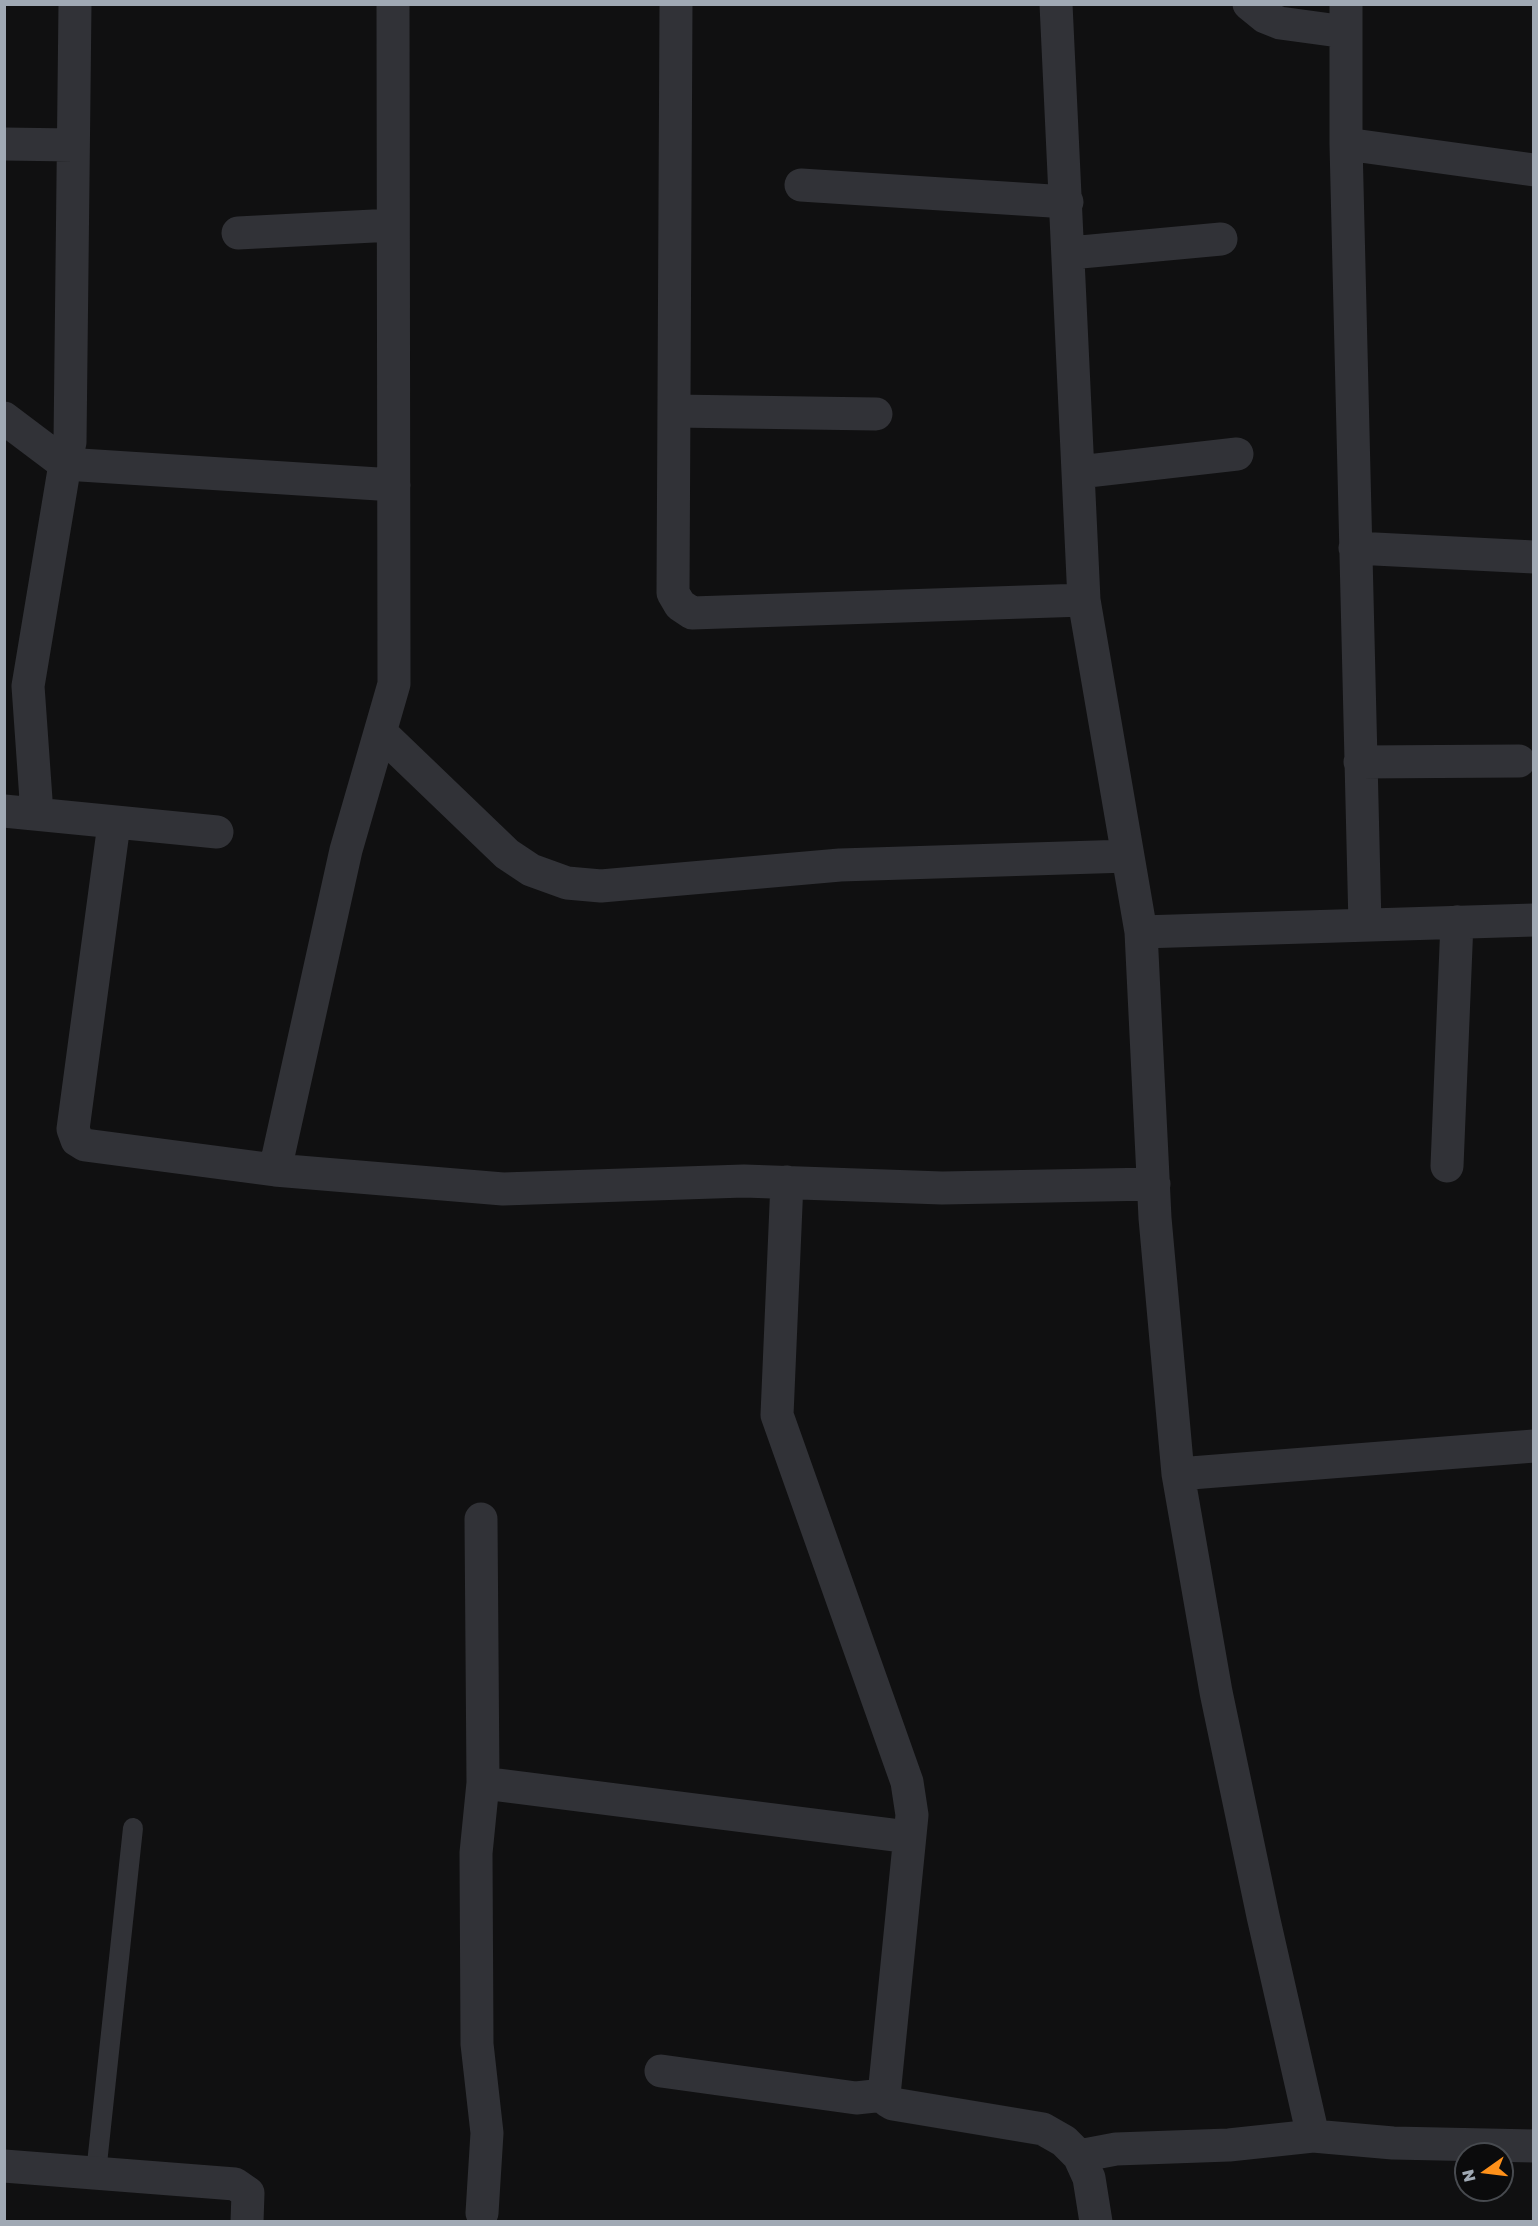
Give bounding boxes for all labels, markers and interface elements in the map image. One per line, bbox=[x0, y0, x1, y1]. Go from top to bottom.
north arrow bbox=[1454, 2142, 1514, 2202]
text: N bbox=[1457, 2168, 1480, 2184]

